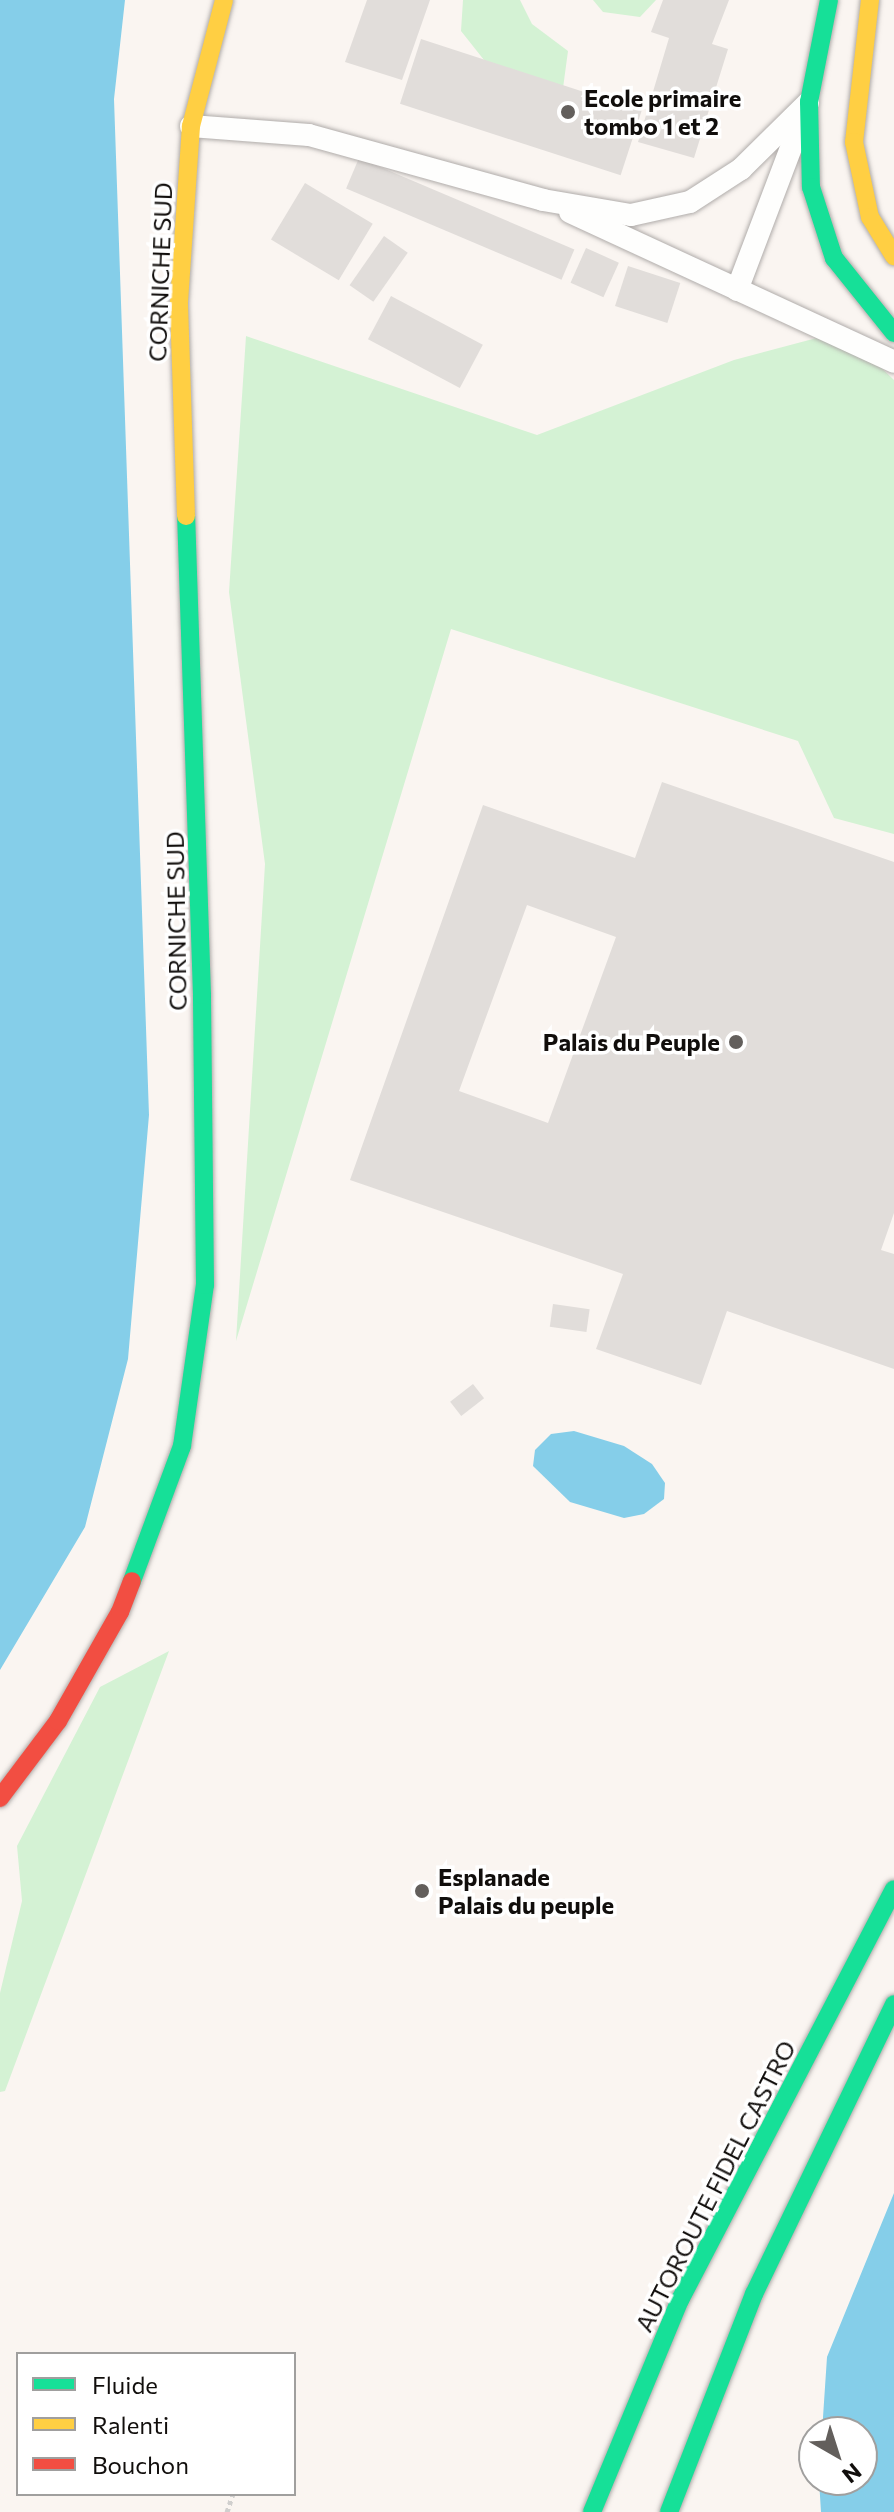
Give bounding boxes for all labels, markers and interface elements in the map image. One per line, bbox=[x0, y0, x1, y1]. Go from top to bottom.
place label: Ecole primaire tombo 1 et 2 bbox=[584, 84, 741, 140]
marker: Ecole primaire tombo 1 et 2 bbox=[559, 103, 577, 121]
street label: CORNICHE SUD bbox=[142, 182, 178, 362]
street label: CORNICHE SUD bbox=[160, 831, 192, 1011]
place label: Palais du Peuple bbox=[543, 1028, 720, 1056]
marker: Palais du Peuple bbox=[727, 1033, 745, 1051]
place label: Esplanade Palais du peuple bbox=[438, 1863, 614, 1919]
marker: Esplanade Palais du peuple bbox=[413, 1882, 431, 1900]
street label: AUTOROUTE FIDEL CASTRO bbox=[629, 2036, 801, 2336]
legend bbox=[16, 2352, 296, 2496]
text: Fluide bbox=[92, 2370, 158, 2399]
text: Ralenti bbox=[92, 2410, 169, 2439]
north arrow bbox=[798, 2416, 878, 2496]
text: Bouchon bbox=[92, 2450, 189, 2479]
text: N bbox=[837, 2458, 867, 2489]

